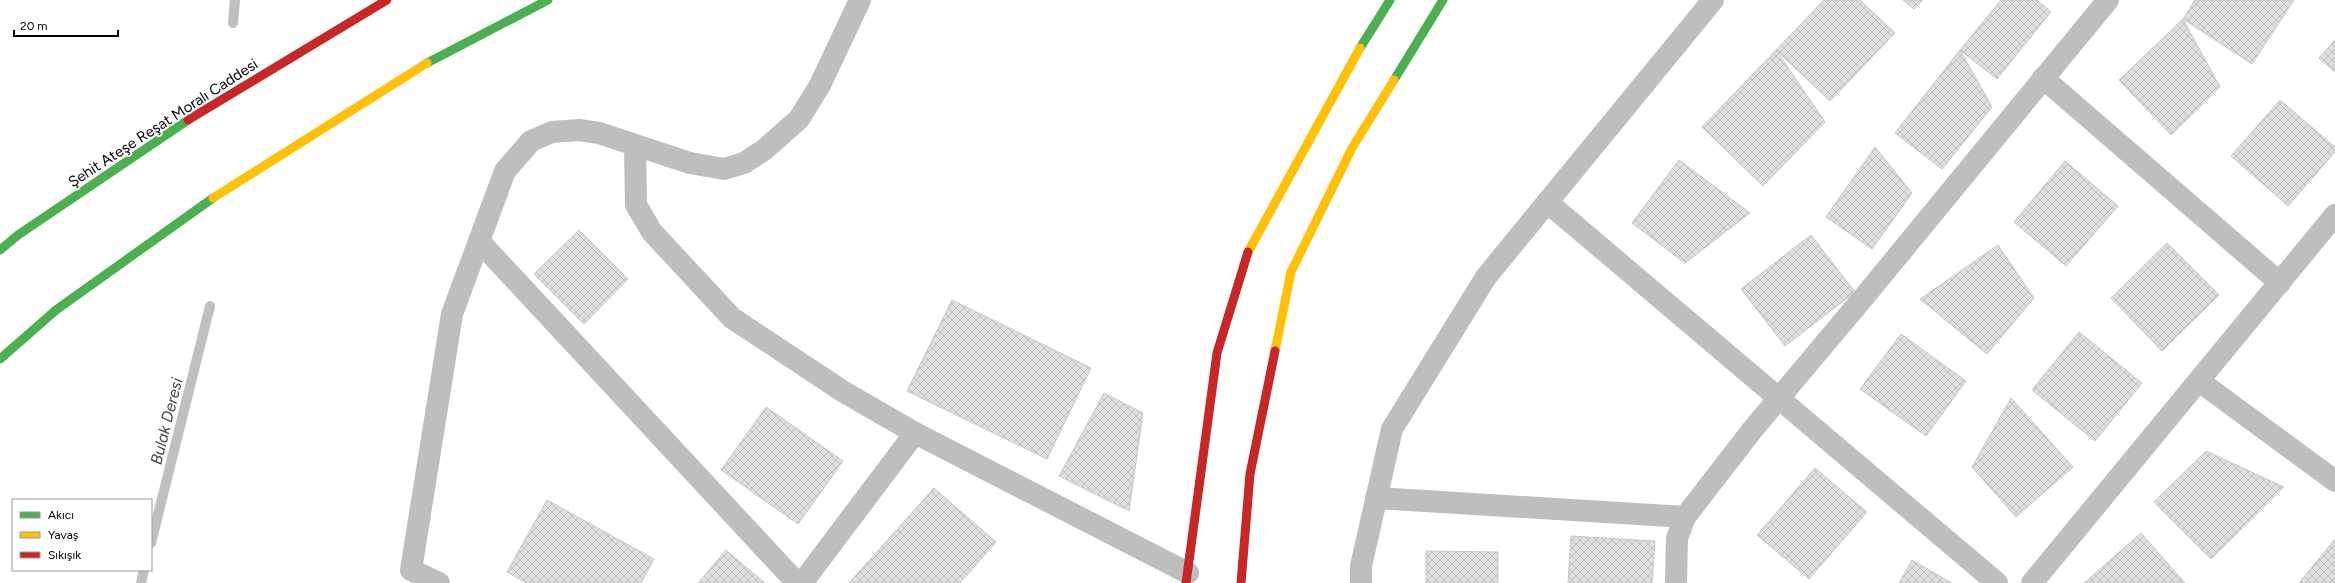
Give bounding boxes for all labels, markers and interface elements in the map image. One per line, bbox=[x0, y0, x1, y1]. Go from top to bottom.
scale bar bbox=[14, 12, 118, 38]
text: 20 m bbox=[20, 19, 48, 33]
street label: Şehit Ateşe Reşat Moralı Caddesi bbox=[65, 55, 261, 191]
water label: Bulak Deresi bbox=[147, 376, 186, 466]
legend bbox=[12, 499, 152, 571]
text: Akıcı bbox=[48, 508, 74, 522]
text: Yavaş bbox=[48, 528, 79, 542]
text: Sıkışık bbox=[48, 548, 81, 562]

